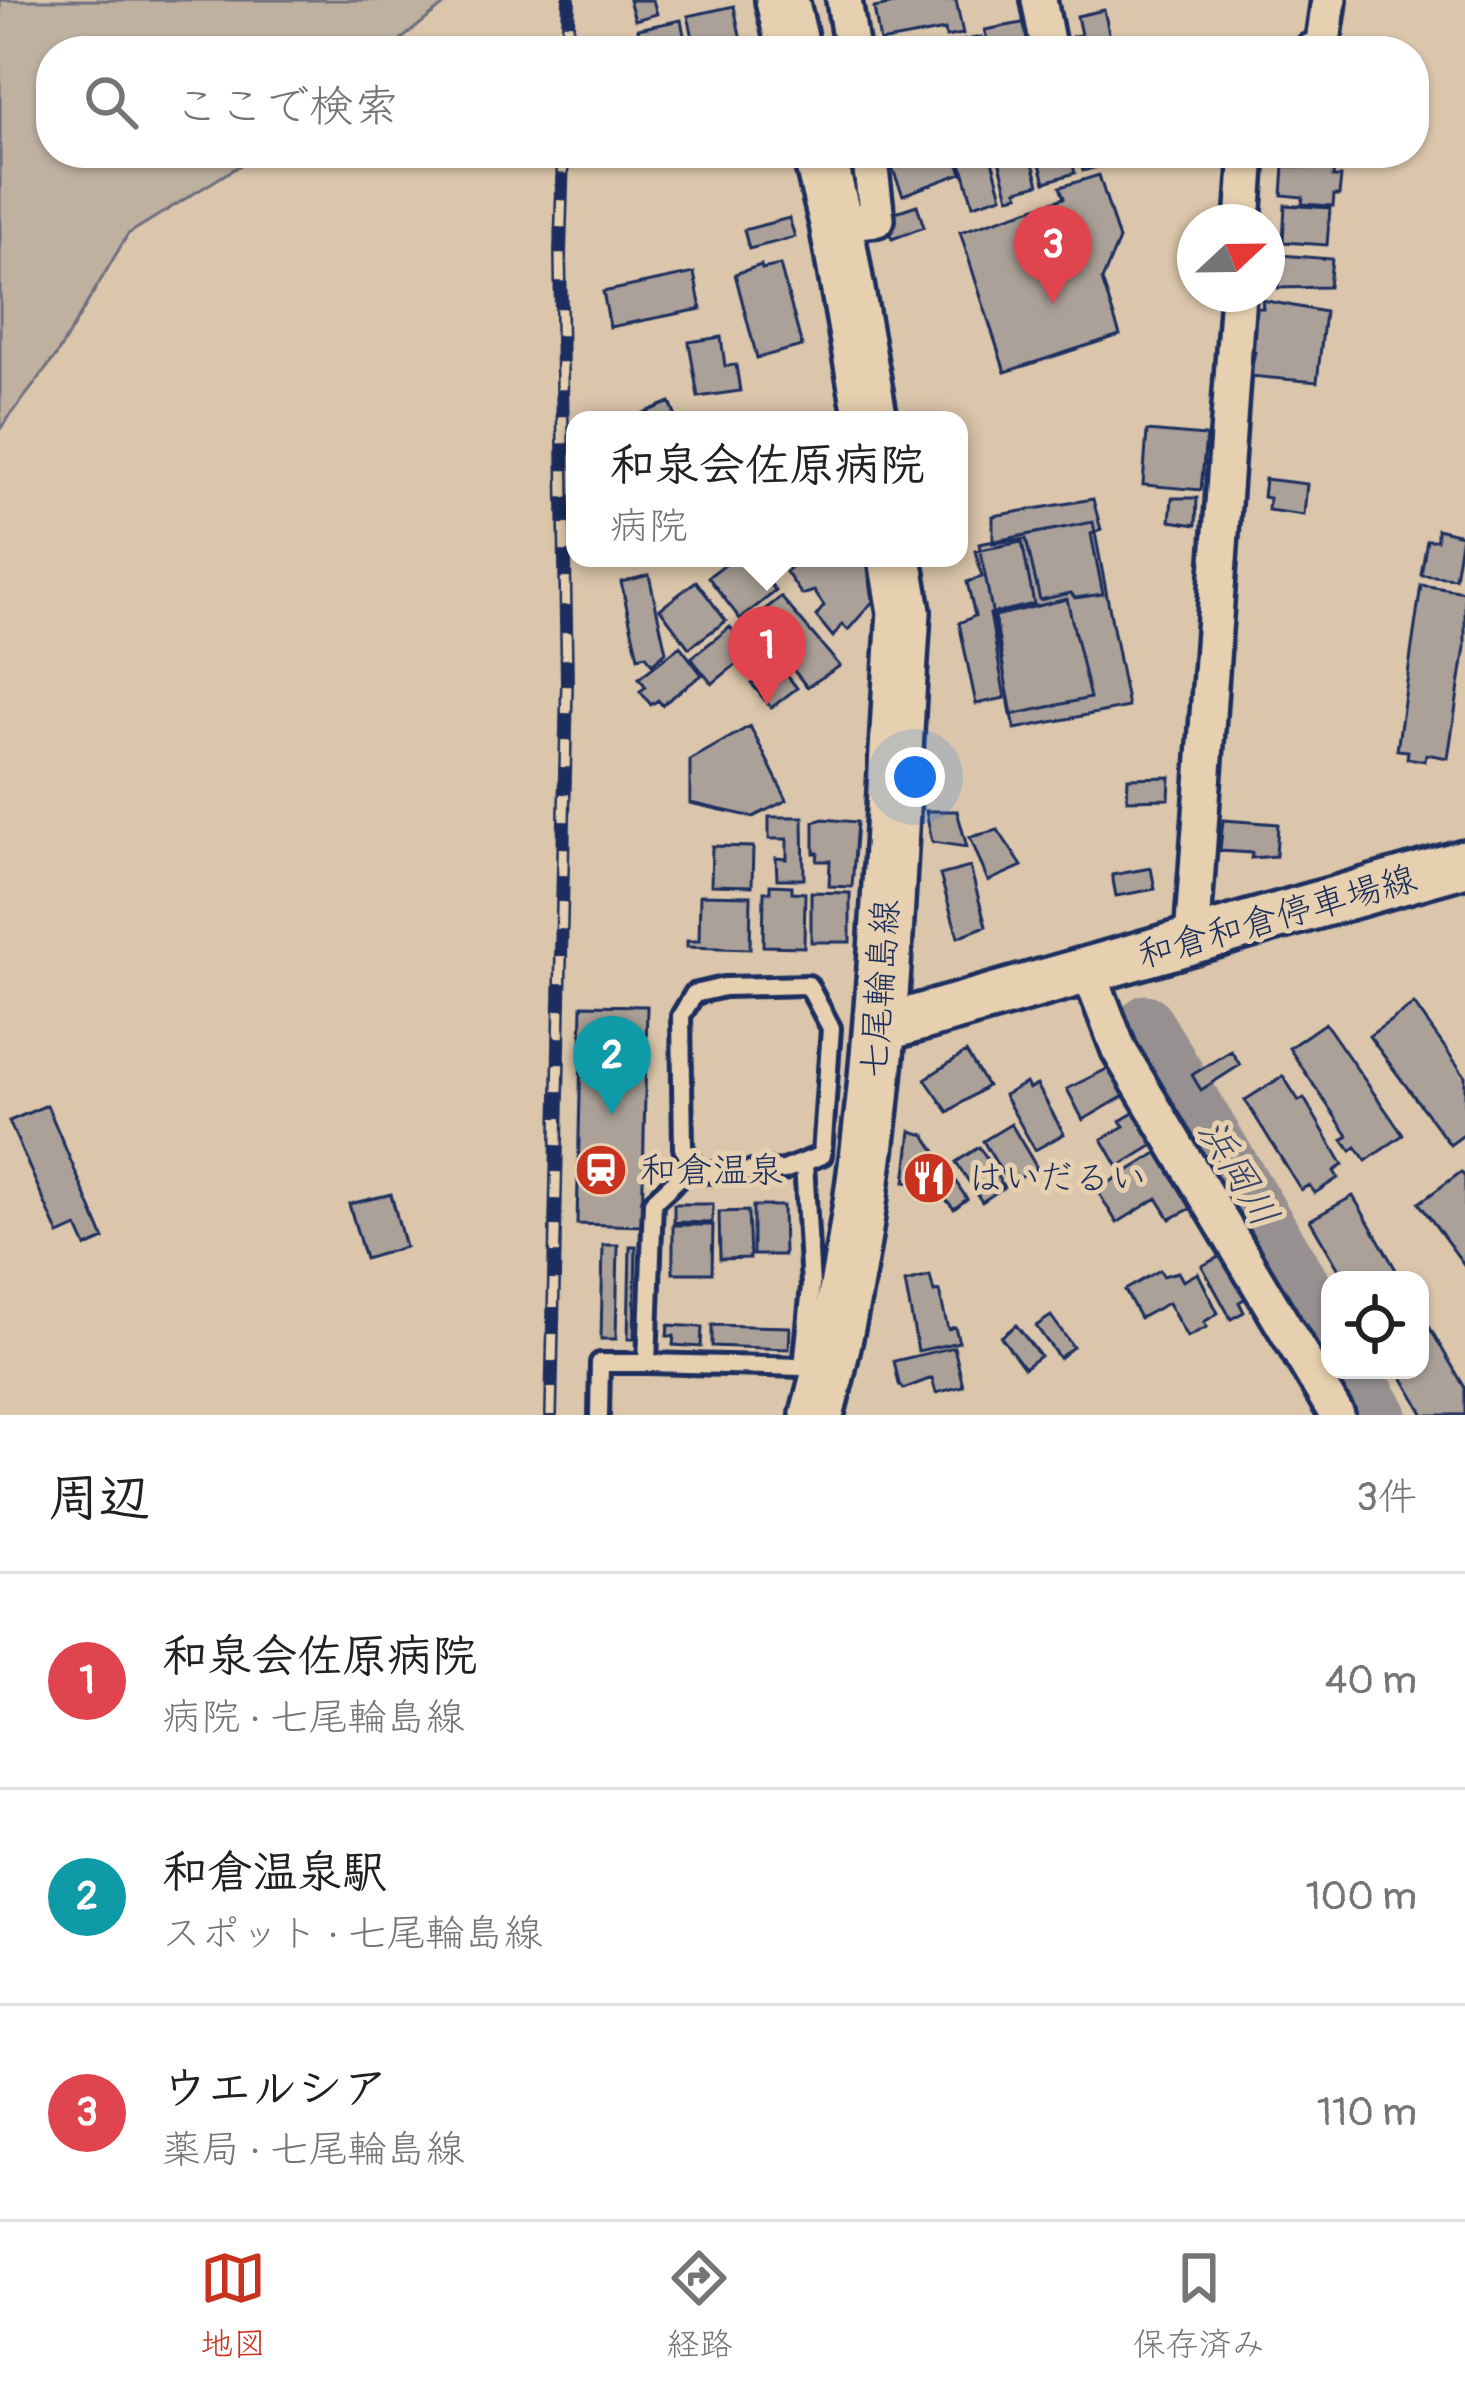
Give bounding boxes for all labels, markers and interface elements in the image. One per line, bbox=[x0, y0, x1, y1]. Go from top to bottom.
search box bbox=[36, 36, 1429, 168]
icon: search bbox=[78, 69, 144, 135]
text: ここで検索 bbox=[174, 79, 399, 135]
north arrow bbox=[1177, 204, 1285, 312]
pin: 3 bbox=[1014, 205, 1092, 304]
popup bbox=[566, 411, 968, 567]
text: 和泉会佐原病院 bbox=[609, 438, 925, 494]
text: 病院 bbox=[609, 502, 688, 551]
pin: 1 bbox=[728, 606, 806, 705]
your location bbox=[885, 747, 945, 807]
street label: 和倉和倉停車場線 bbox=[1132, 856, 1422, 978]
street label: 七尾輪島線 bbox=[851, 898, 909, 1080]
pin: 2 bbox=[573, 1016, 651, 1115]
water label: 浜岡川 bbox=[1187, 1110, 1289, 1236]
station icon: 和倉温泉 bbox=[573, 1142, 629, 1198]
place label: 和倉温泉 bbox=[640, 1148, 784, 1193]
restaurant icon: はいだるい bbox=[901, 1150, 957, 1206]
place label: はいだるい bbox=[968, 1156, 1147, 1201]
map controls bbox=[1321, 1271, 1429, 1379]
button: locate bbox=[1321, 1271, 1429, 1379]
text: 周辺 bbox=[48, 1467, 150, 1531]
text: 3件 bbox=[1356, 1473, 1417, 1522]
text: 和泉会佐原病院 bbox=[162, 1629, 477, 1685]
text: 1 bbox=[79, 1656, 95, 1705]
text: 40 m bbox=[1325, 1656, 1417, 1705]
text: 病院 · 七尾輪島線 bbox=[162, 1693, 465, 1742]
text: 和倉温泉駅 bbox=[162, 1845, 387, 1901]
text: 2 bbox=[76, 1872, 98, 1921]
text: 100 m bbox=[1305, 1872, 1417, 1921]
text: スポット · 七尾輪島線 bbox=[162, 1909, 543, 1958]
text: ウエルシア bbox=[162, 2061, 388, 2117]
text: 3 bbox=[76, 2088, 98, 2137]
text: 110 m bbox=[1317, 2088, 1417, 2137]
text: 薬局 · 七尾輪島線 bbox=[162, 2125, 465, 2174]
tab: 地図 bbox=[200, 2245, 266, 2365]
tab: 経路 bbox=[666, 2245, 732, 2365]
tab: 保存済み bbox=[1133, 2245, 1265, 2365]

